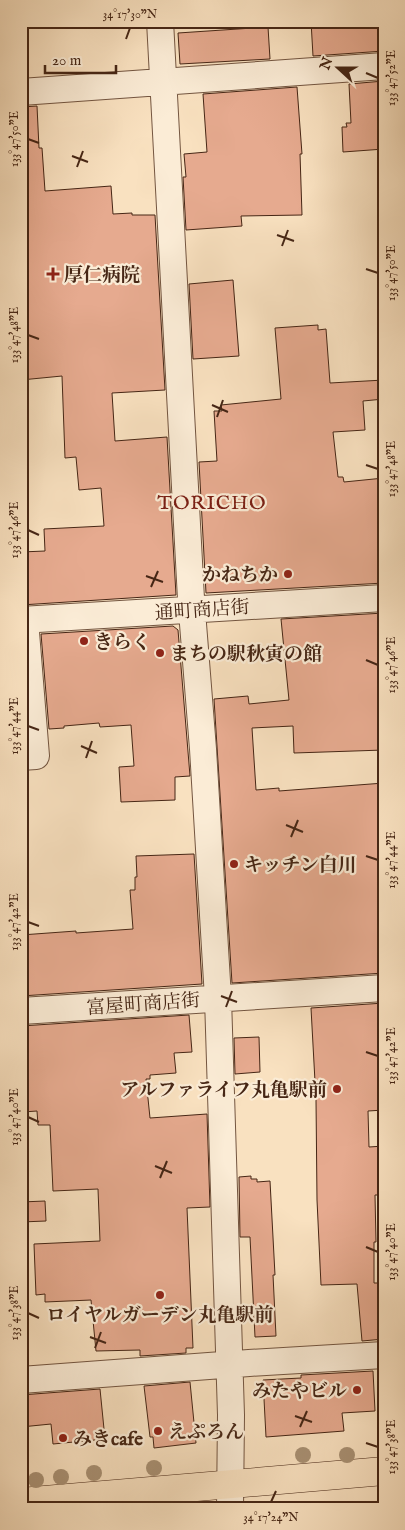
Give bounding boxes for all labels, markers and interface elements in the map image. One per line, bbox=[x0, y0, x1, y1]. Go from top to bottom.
text: 34°17'30"N bbox=[103, 7, 158, 22]
scale bar bbox=[45, 42, 116, 74]
north arrow bbox=[312, 42, 362, 92]
text: 133°47'52"E bbox=[384, 50, 399, 106]
text: 20 m bbox=[52, 51, 82, 70]
text: N bbox=[316, 55, 337, 74]
text: 133°47'50"E bbox=[7, 111, 22, 167]
text: 133°47'50"E bbox=[384, 245, 399, 301]
place label: 厚仁病院 bbox=[64, 264, 140, 288]
marker: 厚仁病院 bbox=[46, 267, 60, 281]
text: 133°47'48"E bbox=[7, 307, 22, 363]
text: 133°47'48"E bbox=[384, 441, 399, 497]
district label: TORICHO bbox=[157, 491, 267, 516]
text: 133°47'46"E bbox=[7, 502, 22, 558]
place label: かねちか bbox=[202, 564, 278, 588]
marker: かねちか bbox=[282, 568, 294, 580]
street label: 通町商店街 bbox=[154, 596, 250, 626]
place label: きらく bbox=[94, 631, 151, 655]
marker: きらく bbox=[78, 635, 90, 647]
text: 133°47'46"E bbox=[384, 637, 399, 693]
place label: まちの駅秋寅の館 bbox=[170, 643, 322, 667]
marker: まちの駅秋寅の館 bbox=[154, 647, 166, 659]
text: 133°47'44"E bbox=[7, 697, 22, 755]
text: 133°47'44"E bbox=[384, 831, 399, 889]
place label: キッチン白川 bbox=[244, 854, 357, 878]
marker: キッチン白川 bbox=[228, 858, 240, 870]
text: 133°47'42"E bbox=[7, 893, 22, 951]
street label: 富屋町商店街 bbox=[85, 989, 201, 1021]
text: 133°47'42"E bbox=[384, 1027, 399, 1085]
place label: アルファライフ丸亀駅前 bbox=[120, 1079, 327, 1103]
marker: アルファライフ丸亀駅前 bbox=[331, 1083, 343, 1095]
text: 133°47'40"E bbox=[7, 1088, 22, 1146]
text: 133°47'40"E bbox=[384, 1223, 399, 1281]
text: 133°47'38"E bbox=[7, 1285, 22, 1341]
marker: ロイヤルガーデン丸亀駅前 bbox=[154, 1289, 166, 1301]
place label: ロイヤルガーデン丸亀駅前 bbox=[47, 1304, 273, 1328]
place label: みたやビル bbox=[252, 1380, 347, 1404]
marker: みたやビル bbox=[351, 1384, 363, 1396]
text: 133°47'38"E bbox=[384, 1419, 399, 1475]
place label: えぷろん bbox=[168, 1421, 244, 1445]
marker: えぷろん bbox=[152, 1425, 164, 1437]
place label: みきcafe bbox=[73, 1428, 143, 1452]
marker: みきcafe bbox=[57, 1432, 69, 1444]
text: 34°17'24"N bbox=[243, 1510, 299, 1525]

